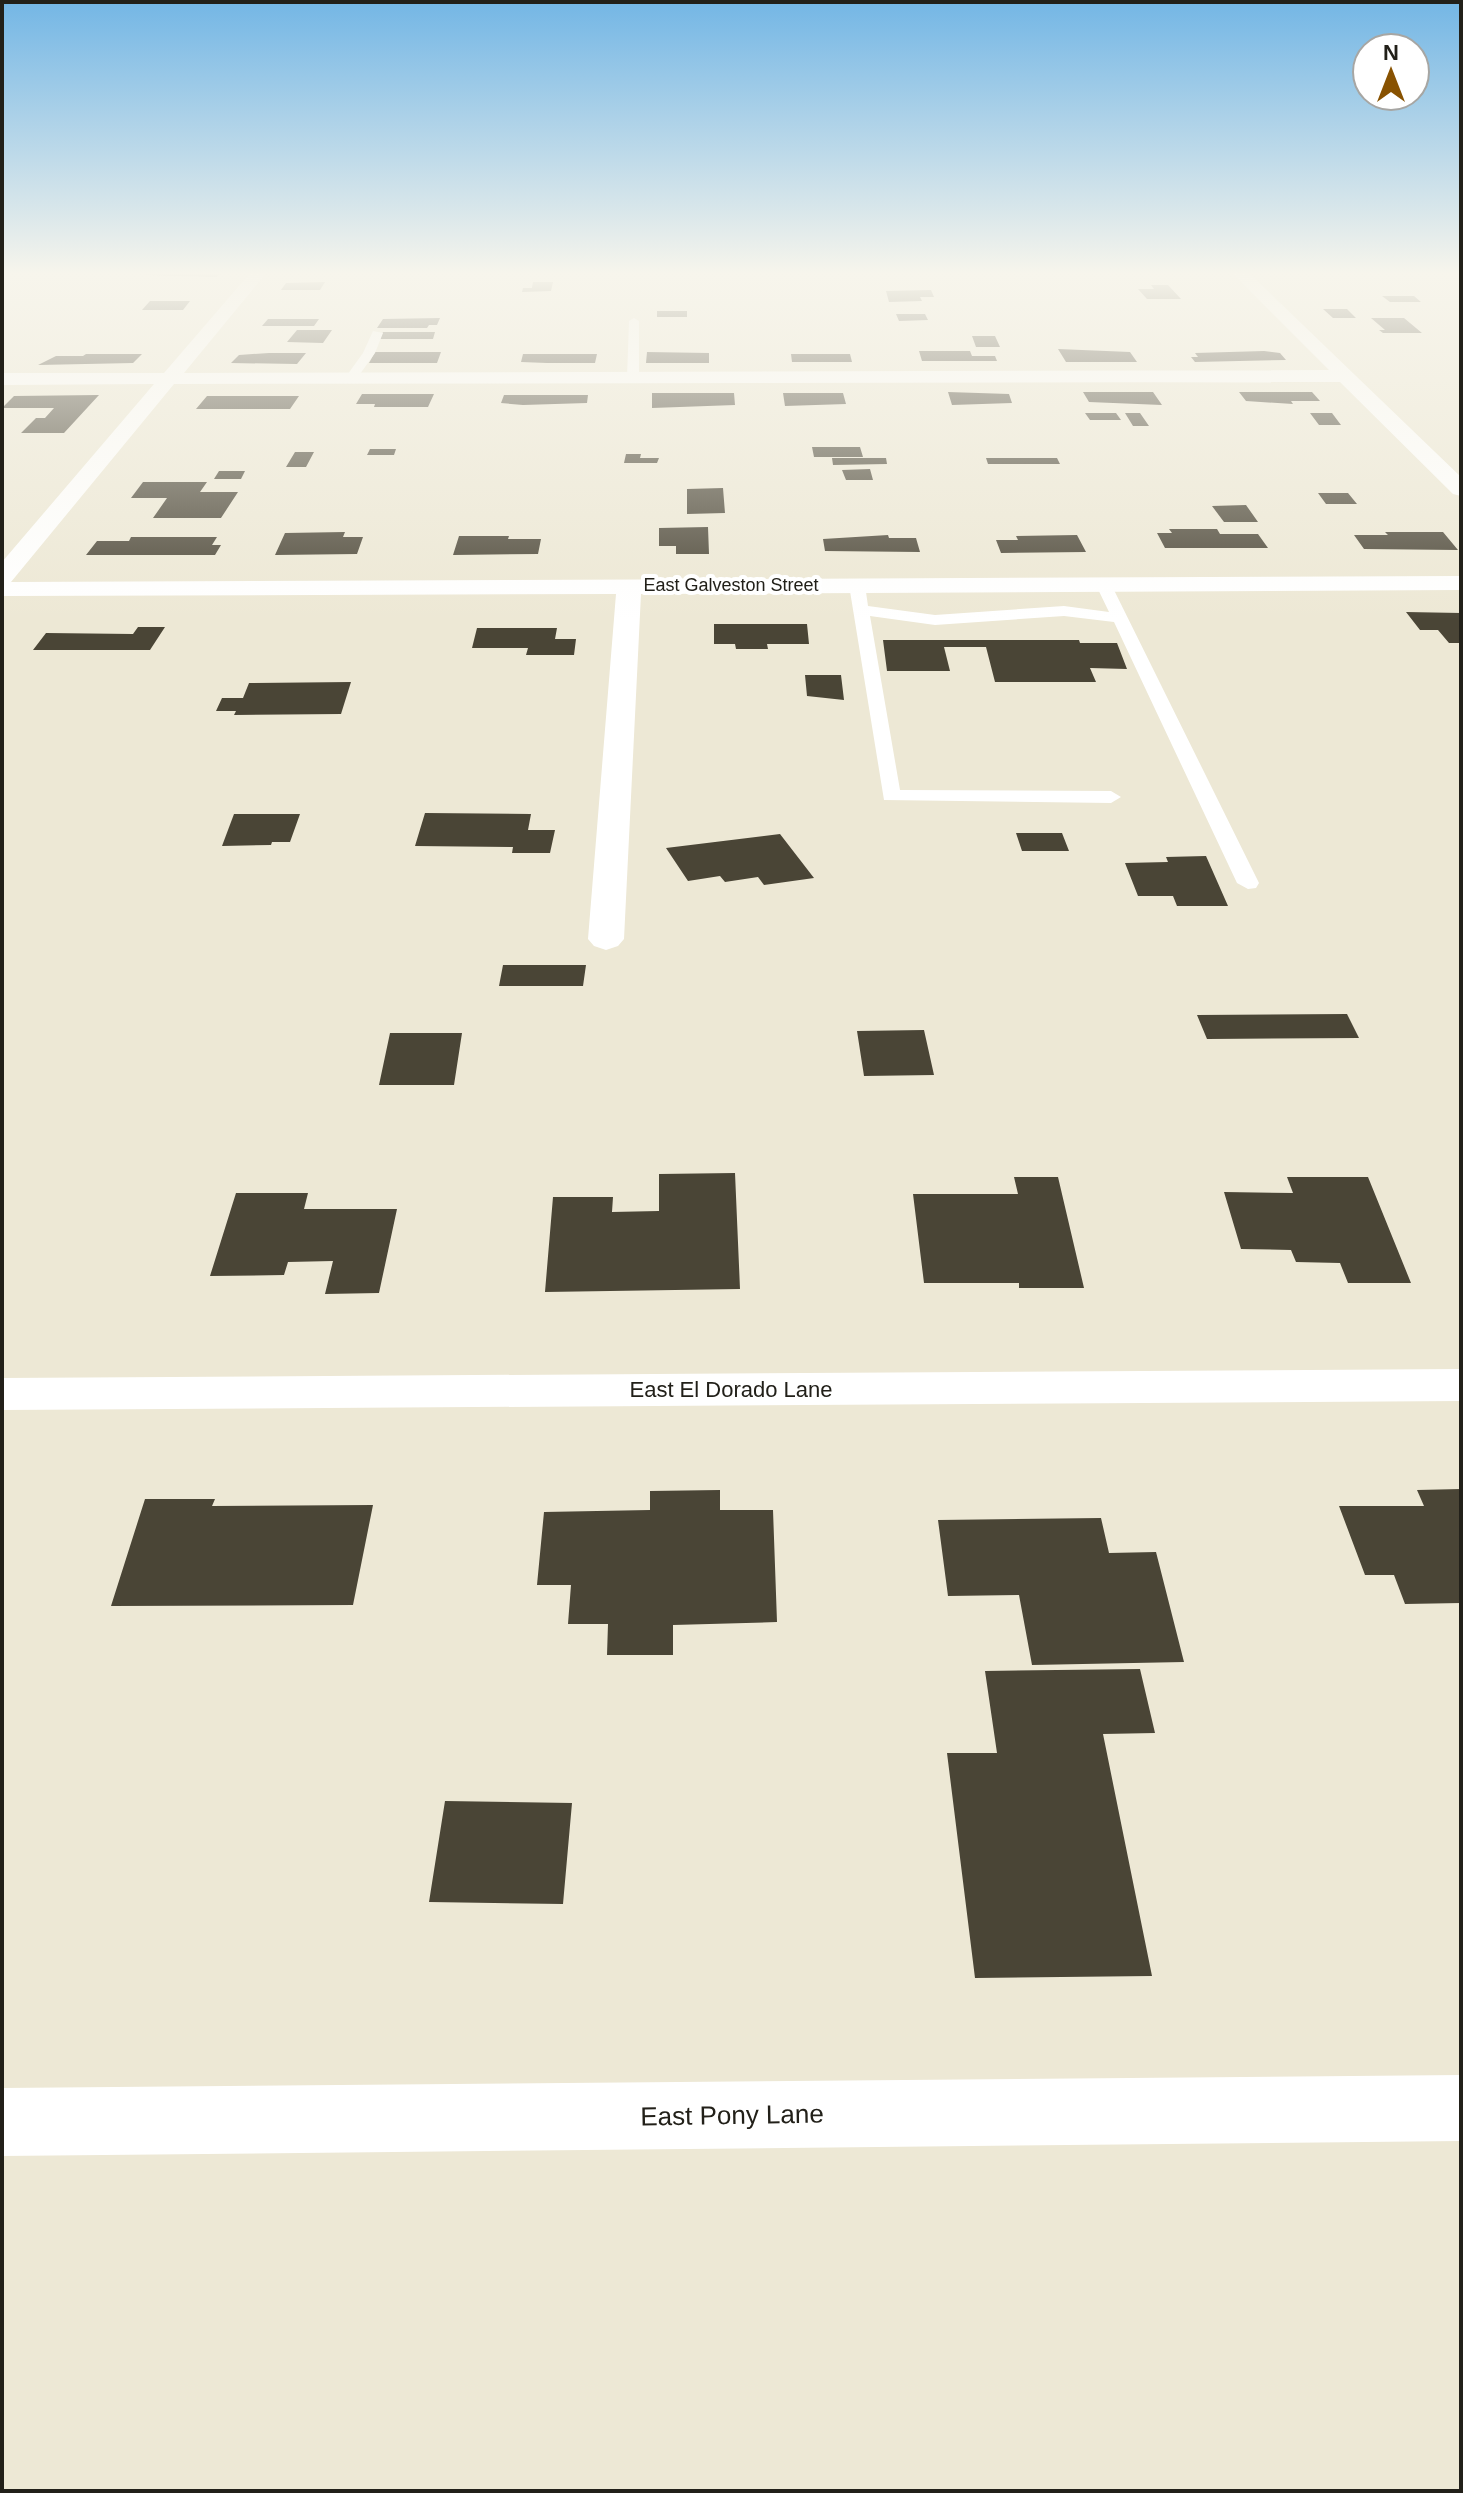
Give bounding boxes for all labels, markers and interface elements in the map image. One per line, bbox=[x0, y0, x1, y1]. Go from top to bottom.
north arrow bbox=[1351, 32, 1431, 112]
text: N bbox=[1383, 40, 1399, 65]
street label: East Galveston Street bbox=[643, 575, 819, 595]
street label: East El Dorado Lane bbox=[629, 1377, 833, 1402]
street label: East Pony Lane bbox=[640, 2098, 824, 2132]

